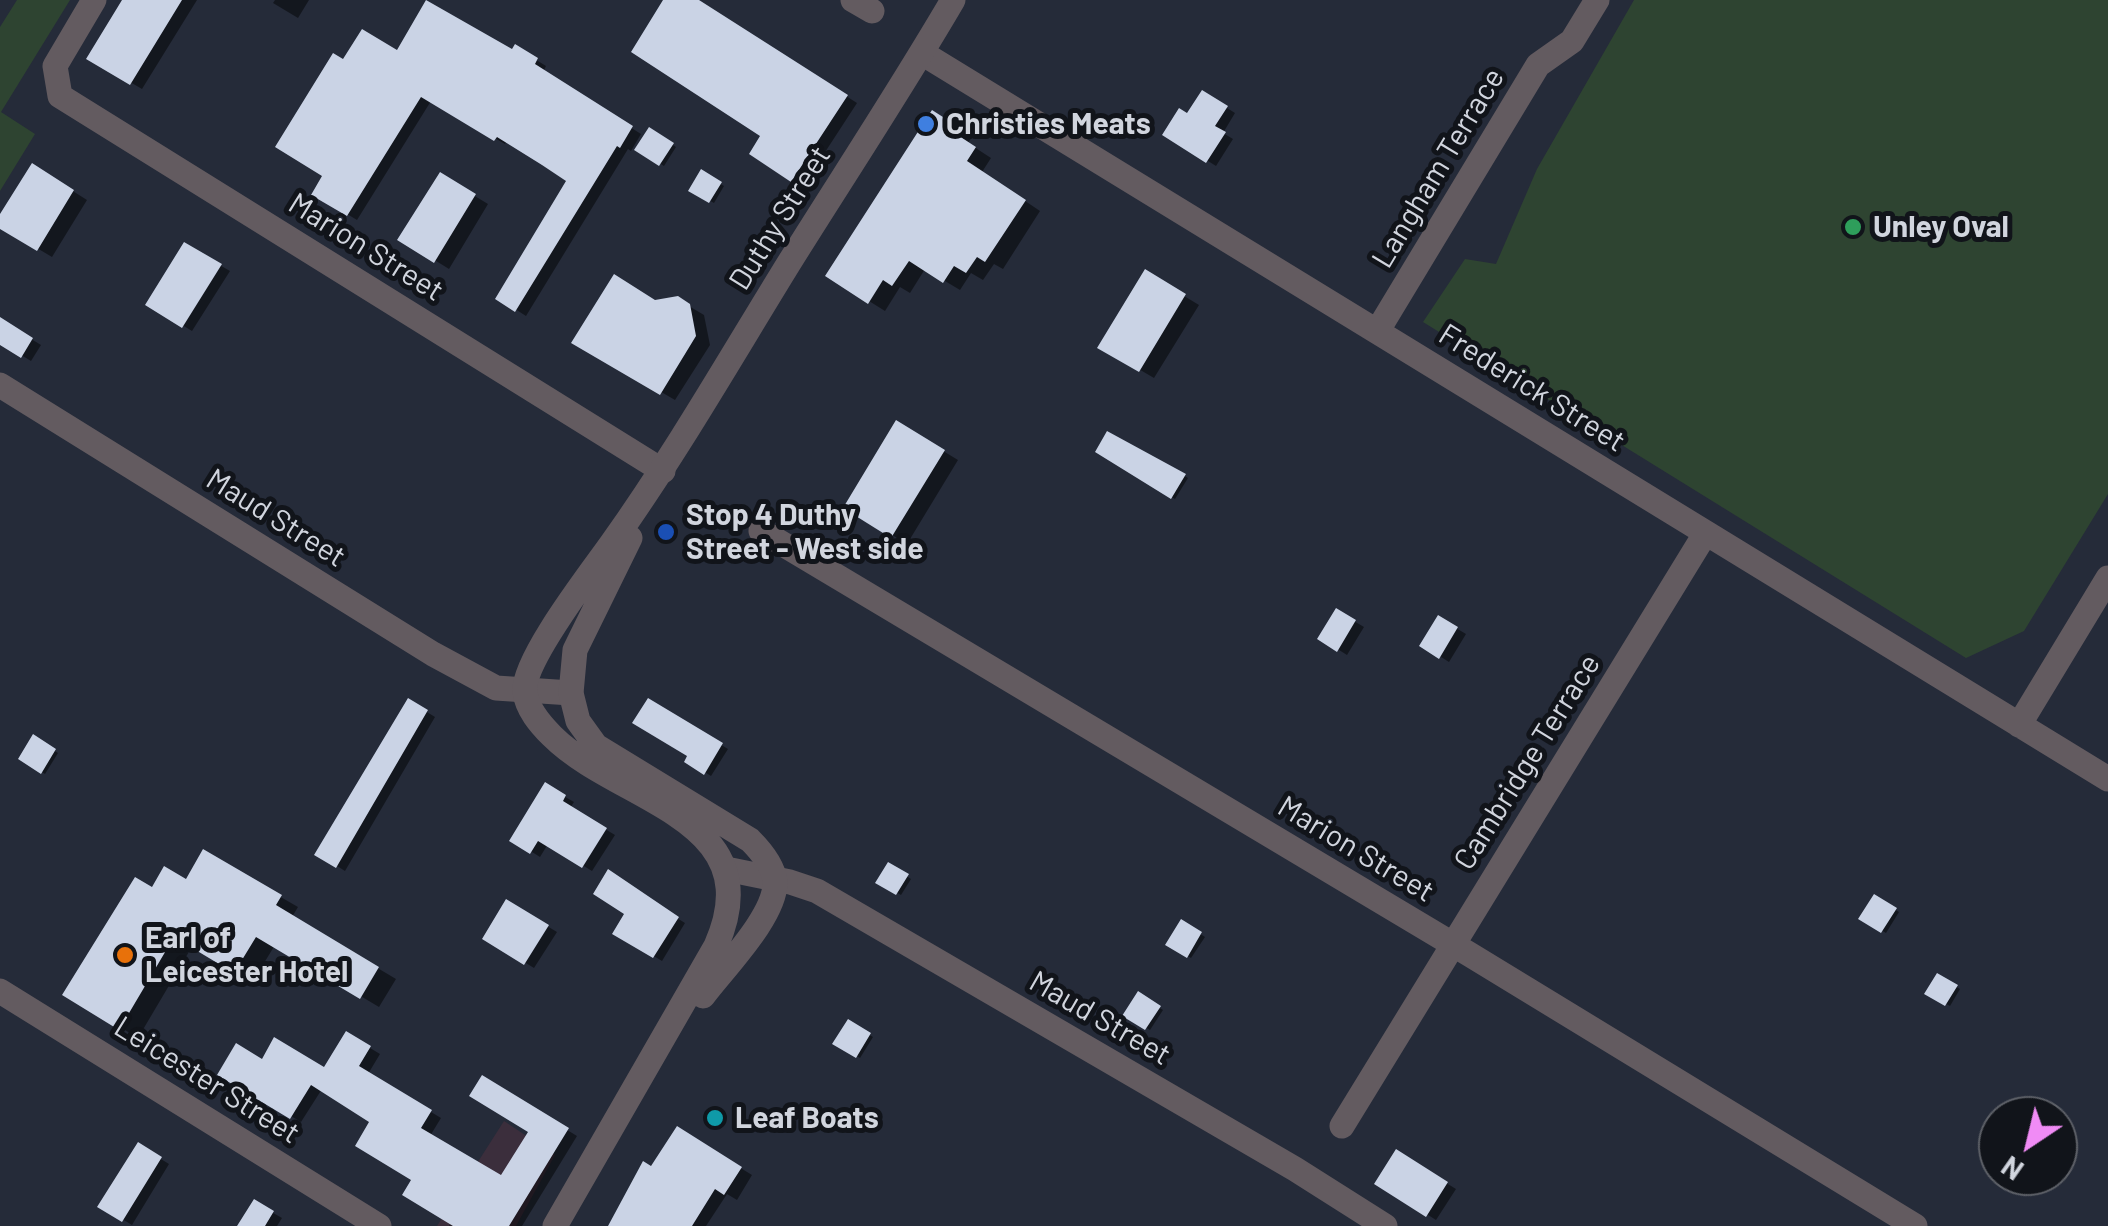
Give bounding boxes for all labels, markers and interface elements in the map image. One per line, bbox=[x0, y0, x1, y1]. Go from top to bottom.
street label: Langham Terrace bbox=[1364, 62, 1512, 274]
place label: Christies Meats bbox=[946, 106, 1151, 142]
marker: Christies Meats bbox=[915, 113, 937, 135]
street label: Duthy Street bbox=[722, 139, 838, 297]
street label: Marion Street bbox=[282, 185, 450, 309]
place label: Unley Oval bbox=[1873, 209, 2009, 245]
marker: Unley Oval bbox=[1842, 216, 1864, 238]
street label: Frederick Street bbox=[1432, 316, 1632, 460]
street label: Maud Street bbox=[200, 461, 352, 575]
place label: Stop 4 Duthy Street - West side bbox=[686, 497, 924, 568]
marker: Stop 4 Duthy Street - West side bbox=[655, 521, 677, 543]
street label: Cambridge Terrace bbox=[1446, 648, 1608, 876]
street label: Marion Street bbox=[1271, 788, 1441, 910]
place label: Earl of Leicester Hotel bbox=[145, 920, 348, 990]
marker: Earl of Leicester Hotel bbox=[114, 944, 136, 966]
street label: Maud Street bbox=[1023, 963, 1177, 1073]
street label: Leicester Street bbox=[108, 1009, 306, 1151]
north arrow bbox=[1978, 1096, 2078, 1196]
place label: Leaf Boats bbox=[735, 1100, 879, 1136]
marker: Leaf Boats bbox=[704, 1107, 726, 1129]
text: N bbox=[1995, 1150, 2029, 1188]

